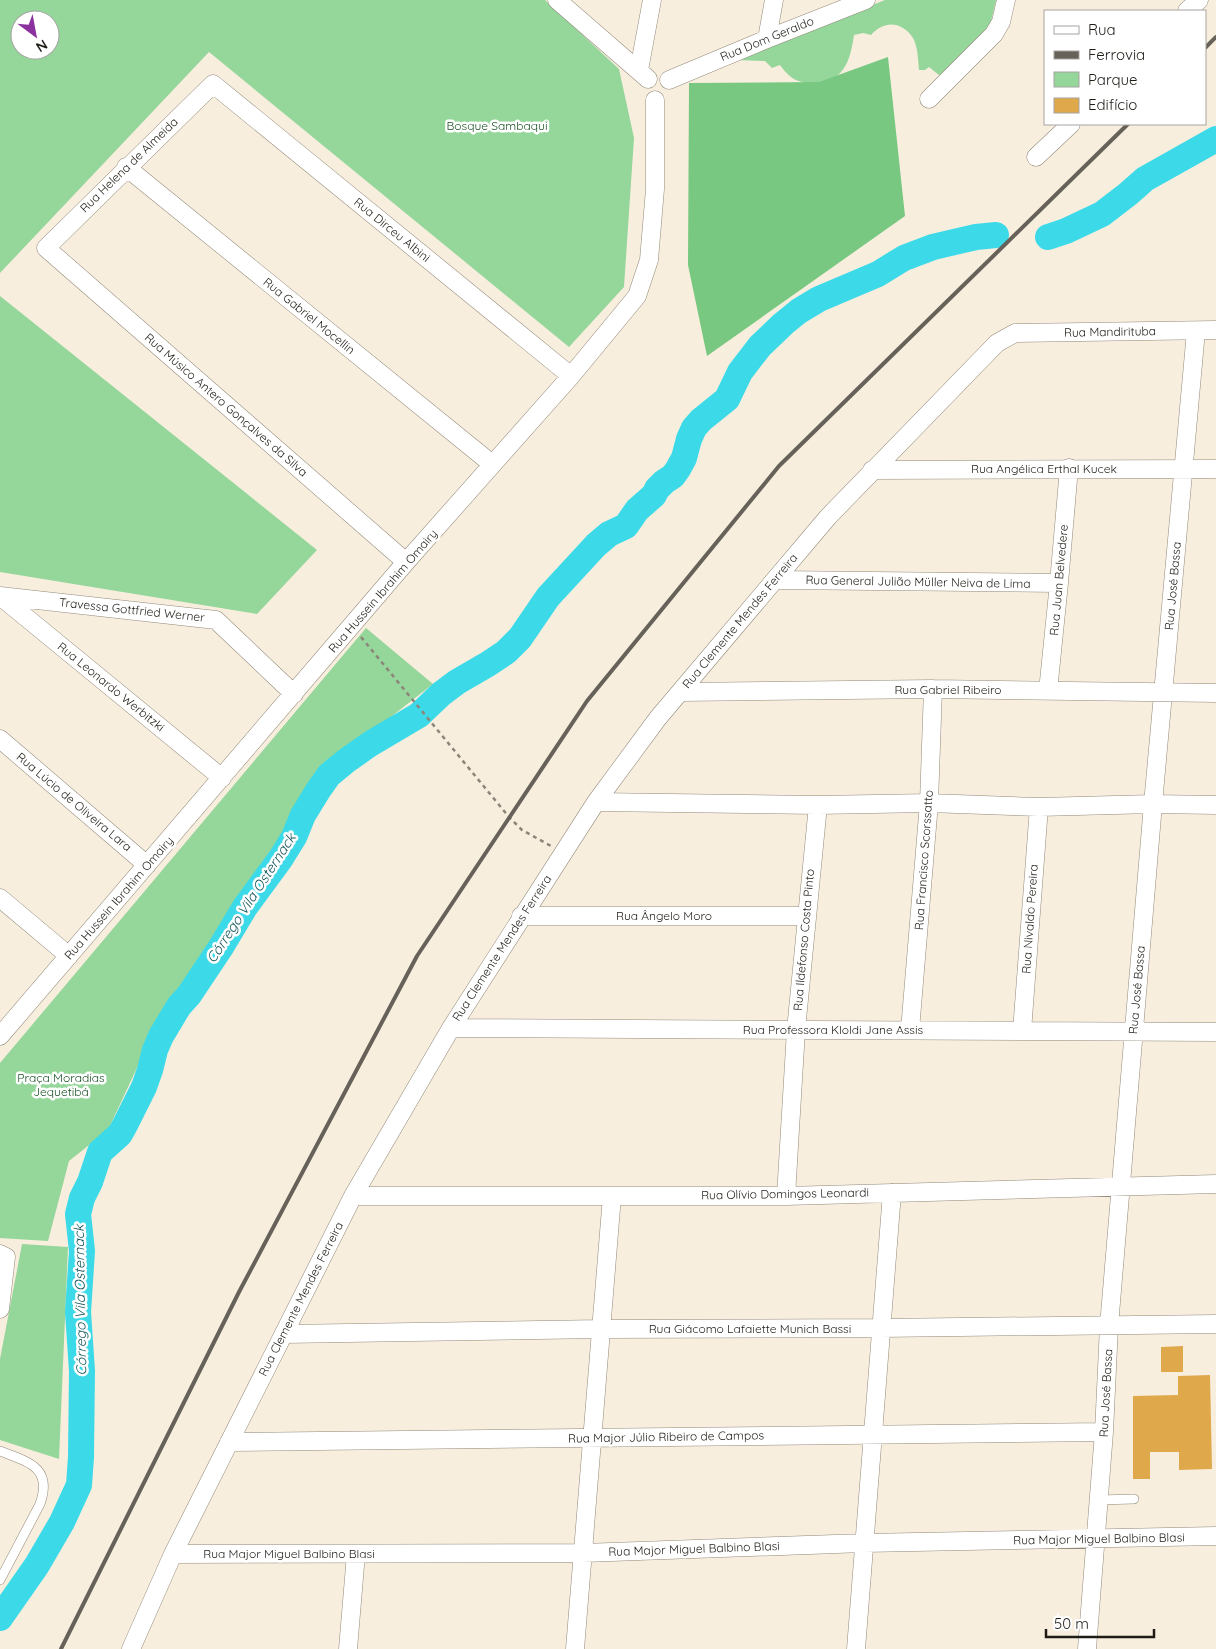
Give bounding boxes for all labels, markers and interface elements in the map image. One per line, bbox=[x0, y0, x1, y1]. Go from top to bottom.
north arrow bbox=[10, 10, 60, 60]
legend bbox=[1044, 10, 1206, 125]
street label: Rua Dom Geraldo bbox=[718, 13, 816, 64]
text: Rua bbox=[1088, 20, 1116, 39]
text: N bbox=[33, 36, 51, 56]
text: Ferrovia bbox=[1088, 45, 1145, 64]
text: Parque bbox=[1088, 70, 1138, 89]
text: Edifício bbox=[1088, 95, 1137, 114]
street label: Rua Helena de Almeida bbox=[77, 114, 181, 215]
park label: Bosque Sambaqui bbox=[446, 118, 548, 133]
street label: Rua Dirceu Albini bbox=[351, 194, 433, 265]
street label: Rua Gabriel Mocellin bbox=[260, 274, 358, 357]
street label: Rua Mandirituba bbox=[1064, 323, 1156, 340]
street label: Rua Músico Antero Gonçalves da Silva bbox=[142, 330, 311, 479]
street label: Rua Angélica Erthal Kucek bbox=[971, 461, 1117, 476]
street label: Rua Juan Belvedere bbox=[1046, 523, 1071, 636]
street label: Rua Hussein Ibrahim Omairy bbox=[325, 526, 440, 655]
street label: Rua José Bassa bbox=[1161, 541, 1184, 631]
street label: Rua Clemente Mendes Ferreira bbox=[679, 550, 800, 691]
street label: Rua General Julião Müller Neiva de Lima bbox=[805, 572, 1031, 591]
street label: Travessa Gottfried Werner bbox=[58, 594, 206, 625]
street label: Rua Leonardo Werbitzki bbox=[55, 639, 168, 734]
street label: Rua Gabriel Ribeiro bbox=[894, 682, 1002, 697]
street label: Rua Lúcio de Oliveira Lara bbox=[14, 749, 135, 854]
street label: Rua Francisco Scorssatto bbox=[911, 789, 936, 931]
water label: Córrego Vila Osternack bbox=[202, 828, 301, 966]
street label: Rua Hussein Ibrahim Omairy bbox=[61, 833, 176, 962]
street label: Rua Nivaldo Pereira bbox=[1018, 864, 1041, 974]
street label: Rua Ildefonso Costa Pinto bbox=[790, 868, 817, 1012]
street label: Rua Clemente Mendes Ferreira bbox=[449, 872, 555, 1024]
street label: Rua Ângelo Moro bbox=[616, 908, 712, 923]
street label: Rua José Bassa bbox=[1125, 945, 1148, 1035]
street label: Rua Professora Kloldi Jane Assis bbox=[743, 1022, 924, 1037]
park label: Praça Moradias Jequetibá bbox=[17, 1070, 105, 1099]
street label: Rua Olívio Domingos Leonardi bbox=[701, 1185, 869, 1202]
street label: Rua Clemente Mendes Ferreira bbox=[255, 1219, 346, 1379]
water label: Córrego Vila Osternack bbox=[70, 1223, 90, 1376]
street label: Rua Giácomo Lafaiette Munich Bassi bbox=[649, 1321, 851, 1336]
street label: Rua José Bassa bbox=[1096, 1348, 1115, 1438]
street label: Rua Major Júlio Ribeiro de Campos bbox=[568, 1427, 765, 1446]
street label: Rua Major Miguel Balbino Blasi bbox=[1013, 1530, 1185, 1547]
street label: Rua Major Miguel Balbino Blasi bbox=[608, 1538, 780, 1559]
street label: Rua Major Miguel Balbino Blasi bbox=[203, 1546, 375, 1561]
scale bar bbox=[1046, 1606, 1154, 1638]
text: 50 m bbox=[1054, 1614, 1089, 1633]

